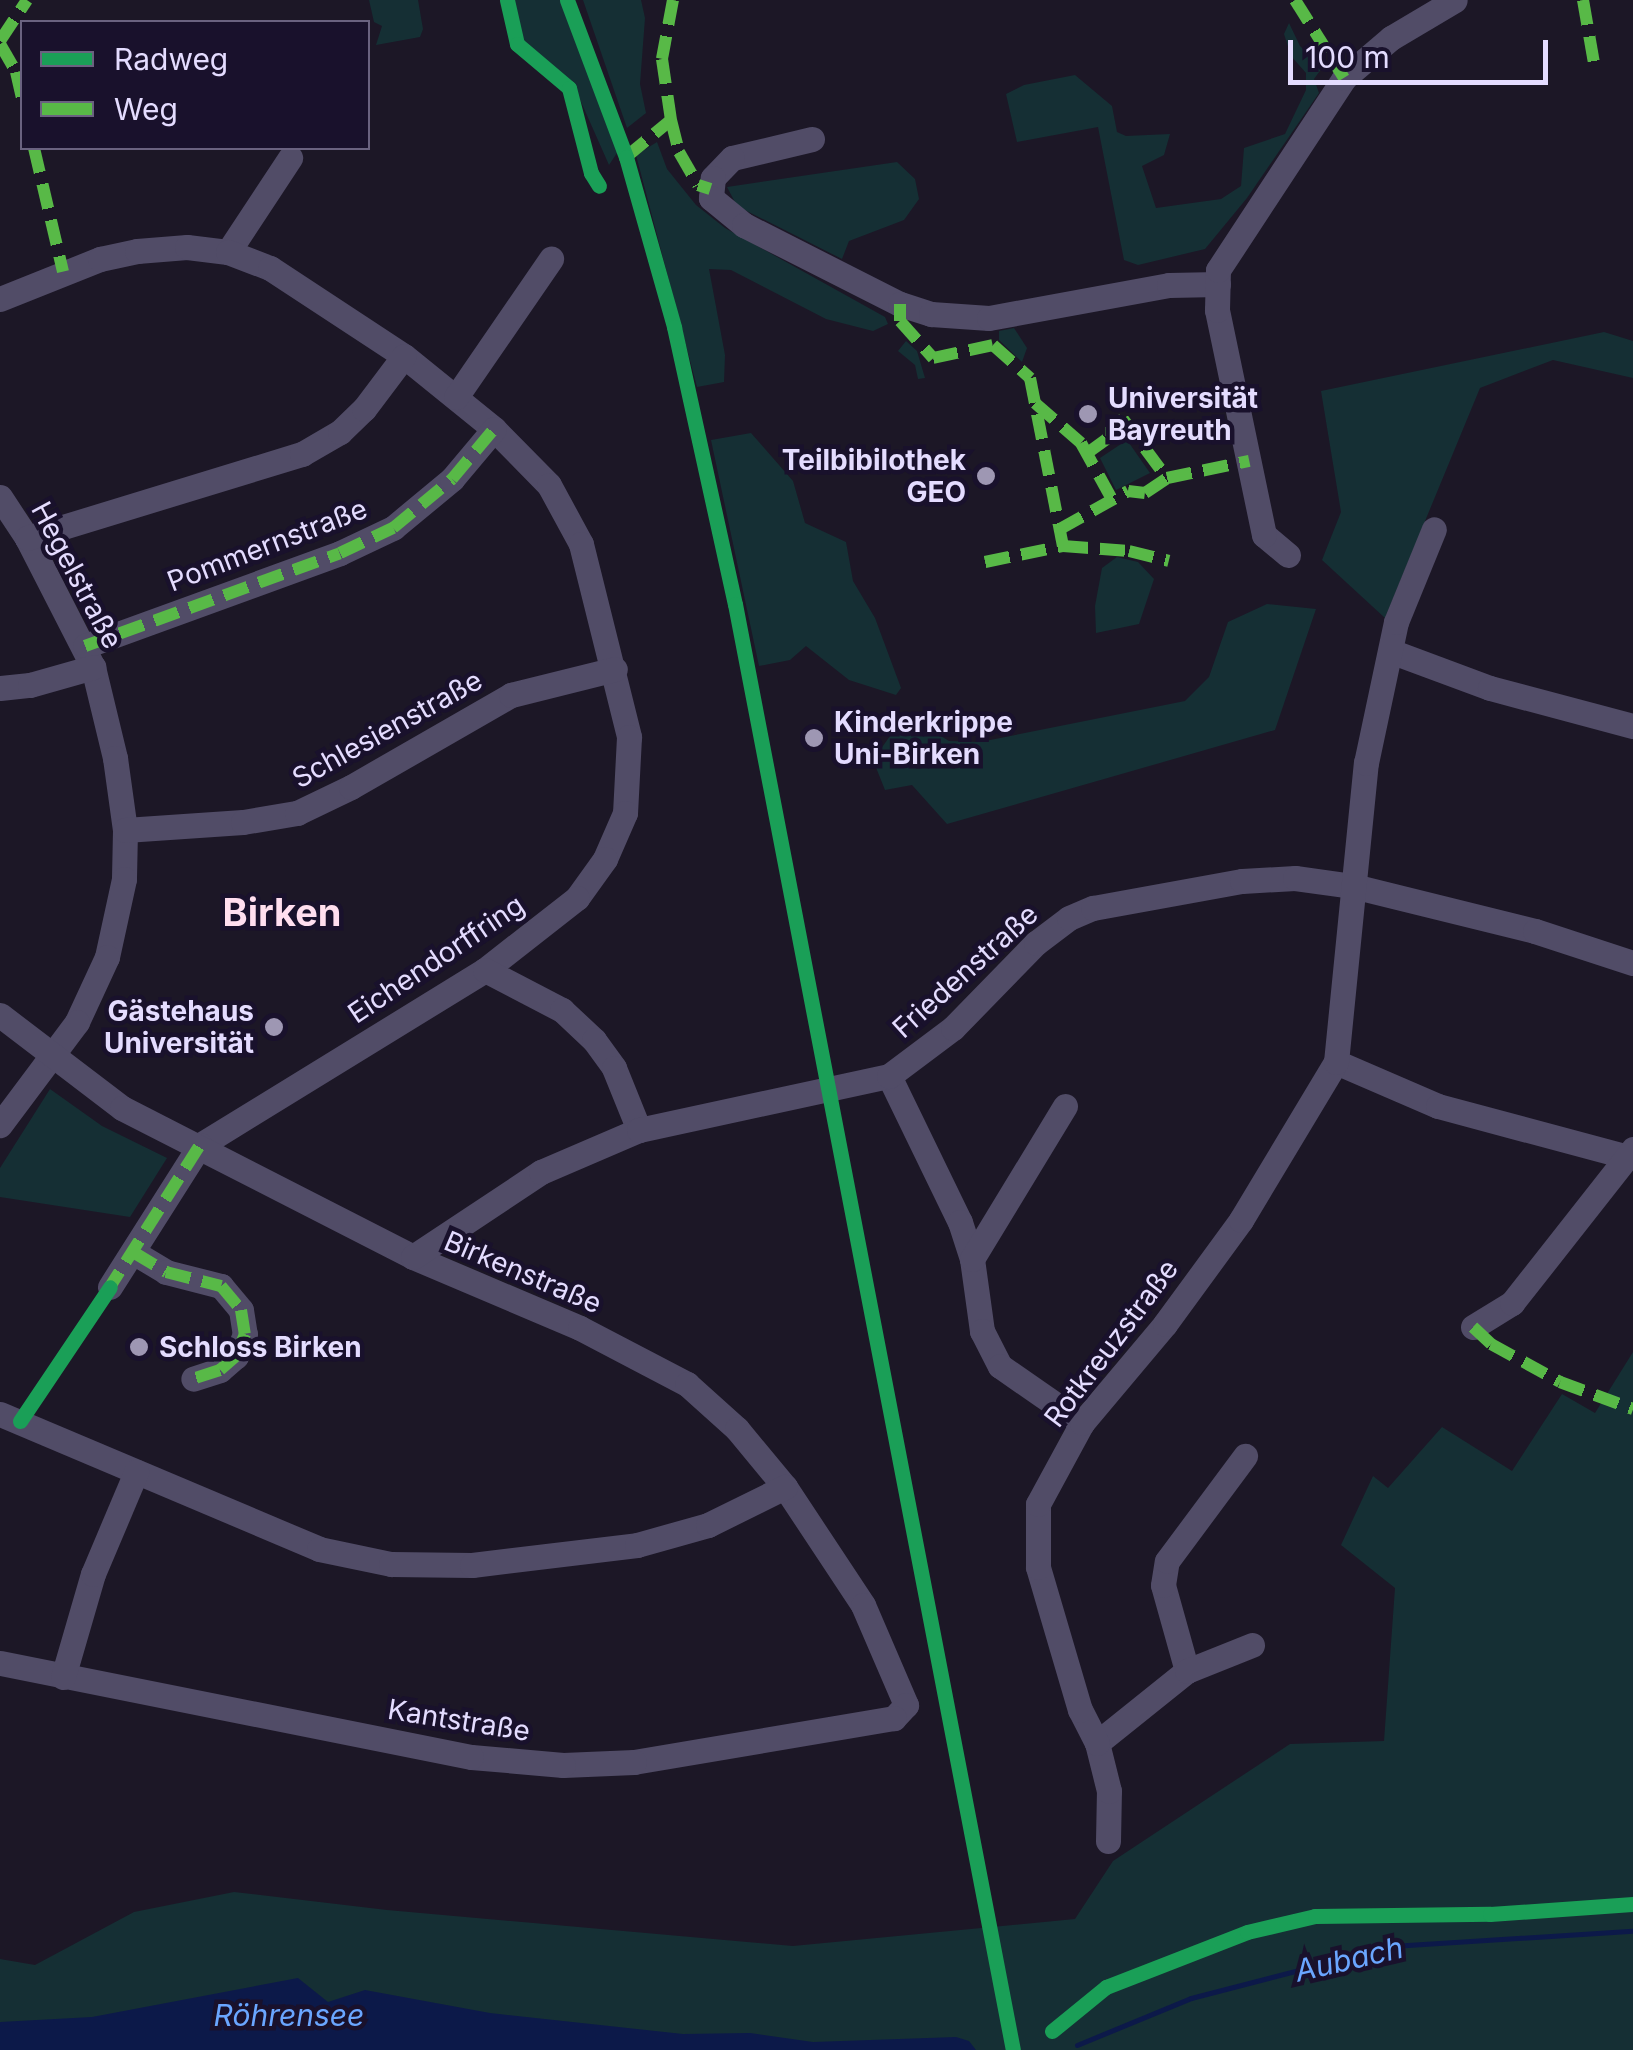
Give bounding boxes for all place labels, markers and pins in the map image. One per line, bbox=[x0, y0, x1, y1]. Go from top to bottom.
place label: Universität Bayreuth bbox=[1108, 381, 1258, 447]
marker: Universität Bayreuth bbox=[1077, 403, 1099, 425]
place label: Teilbibilothek GEO bbox=[782, 443, 966, 509]
marker: Teilbibilothek GEO bbox=[975, 465, 997, 487]
place label: Kinderkrippe Uni-Birken bbox=[834, 705, 1013, 771]
marker: Kinderkrippe Uni-Birken bbox=[803, 727, 825, 749]
place label: Gästehaus Universität bbox=[104, 994, 254, 1060]
marker: Gästehaus Universität bbox=[263, 1016, 285, 1038]
place label: Schloss Birken bbox=[159, 1330, 362, 1364]
marker: Schloss Birken bbox=[128, 1336, 150, 1358]

